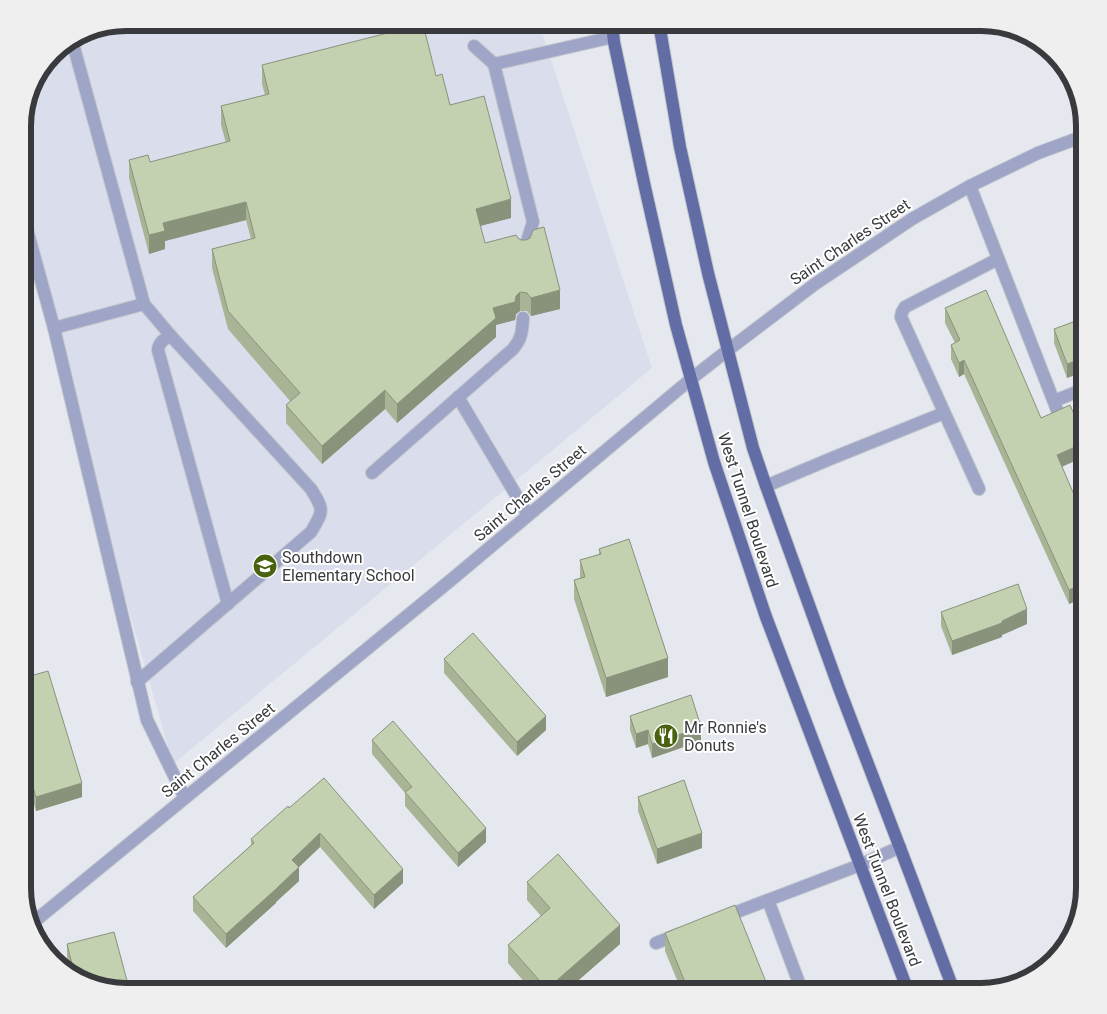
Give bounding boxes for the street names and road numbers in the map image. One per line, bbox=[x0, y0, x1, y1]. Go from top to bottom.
street label: Saint Charles Street bbox=[787, 195, 913, 289]
street label: West Tunnel Boulevard bbox=[714, 430, 782, 590]
street label: Saint Charles Street bbox=[470, 441, 590, 545]
street label: Saint Charles Street bbox=[158, 698, 278, 802]
street label: West Tunnel Boulevard bbox=[849, 811, 925, 969]

